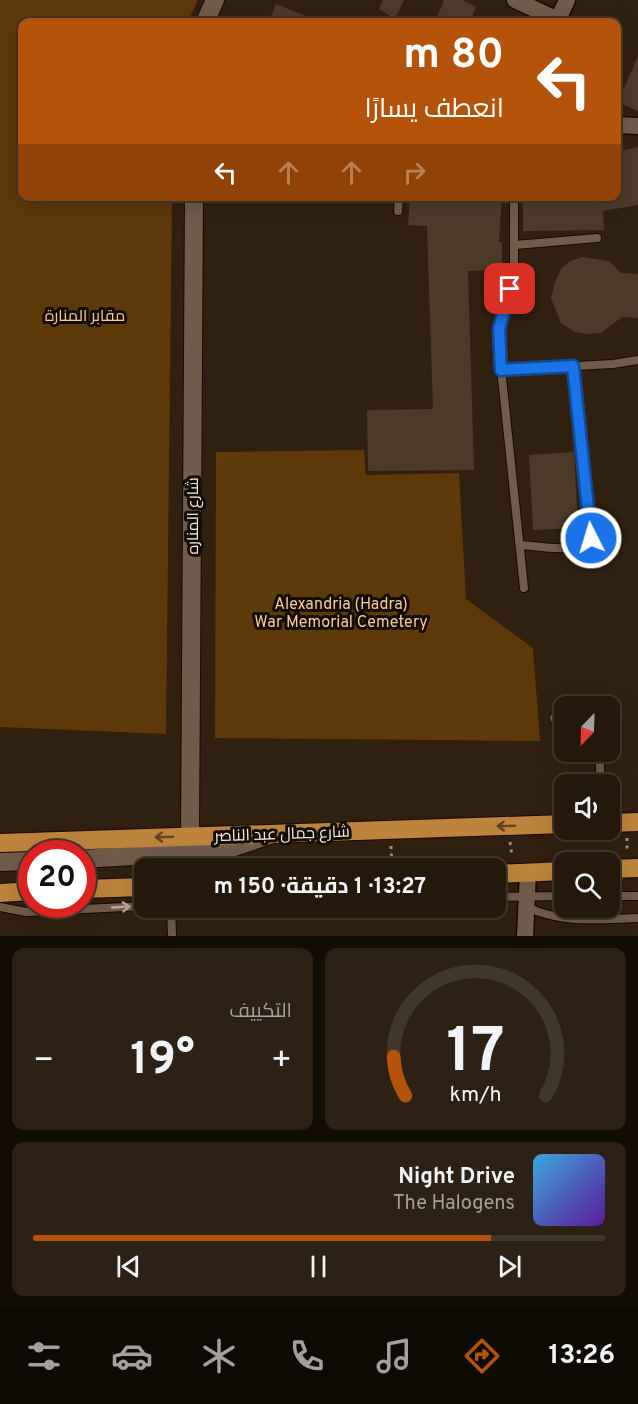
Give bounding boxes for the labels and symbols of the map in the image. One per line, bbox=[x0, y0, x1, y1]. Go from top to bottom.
pin bbox=[484, 263, 535, 314]
park label: مقابر المنارة bbox=[45, 307, 125, 327]
street label: شارع المناره bbox=[184, 477, 204, 555]
position arrow bbox=[559, 506, 623, 570]
park label: Alexandria (Hadra) War Memorial Cemetery bbox=[254, 595, 428, 633]
north arrow bbox=[554, 696, 620, 762]
one-way arrow bbox=[496, 820, 516, 832]
street label: شارع جمال عبد الناصر bbox=[213, 823, 350, 847]
one-way arrow bbox=[154, 831, 174, 843]
speed limit sign: 20 bbox=[18, 840, 96, 918]
one-way arrow bbox=[110, 901, 130, 912]

